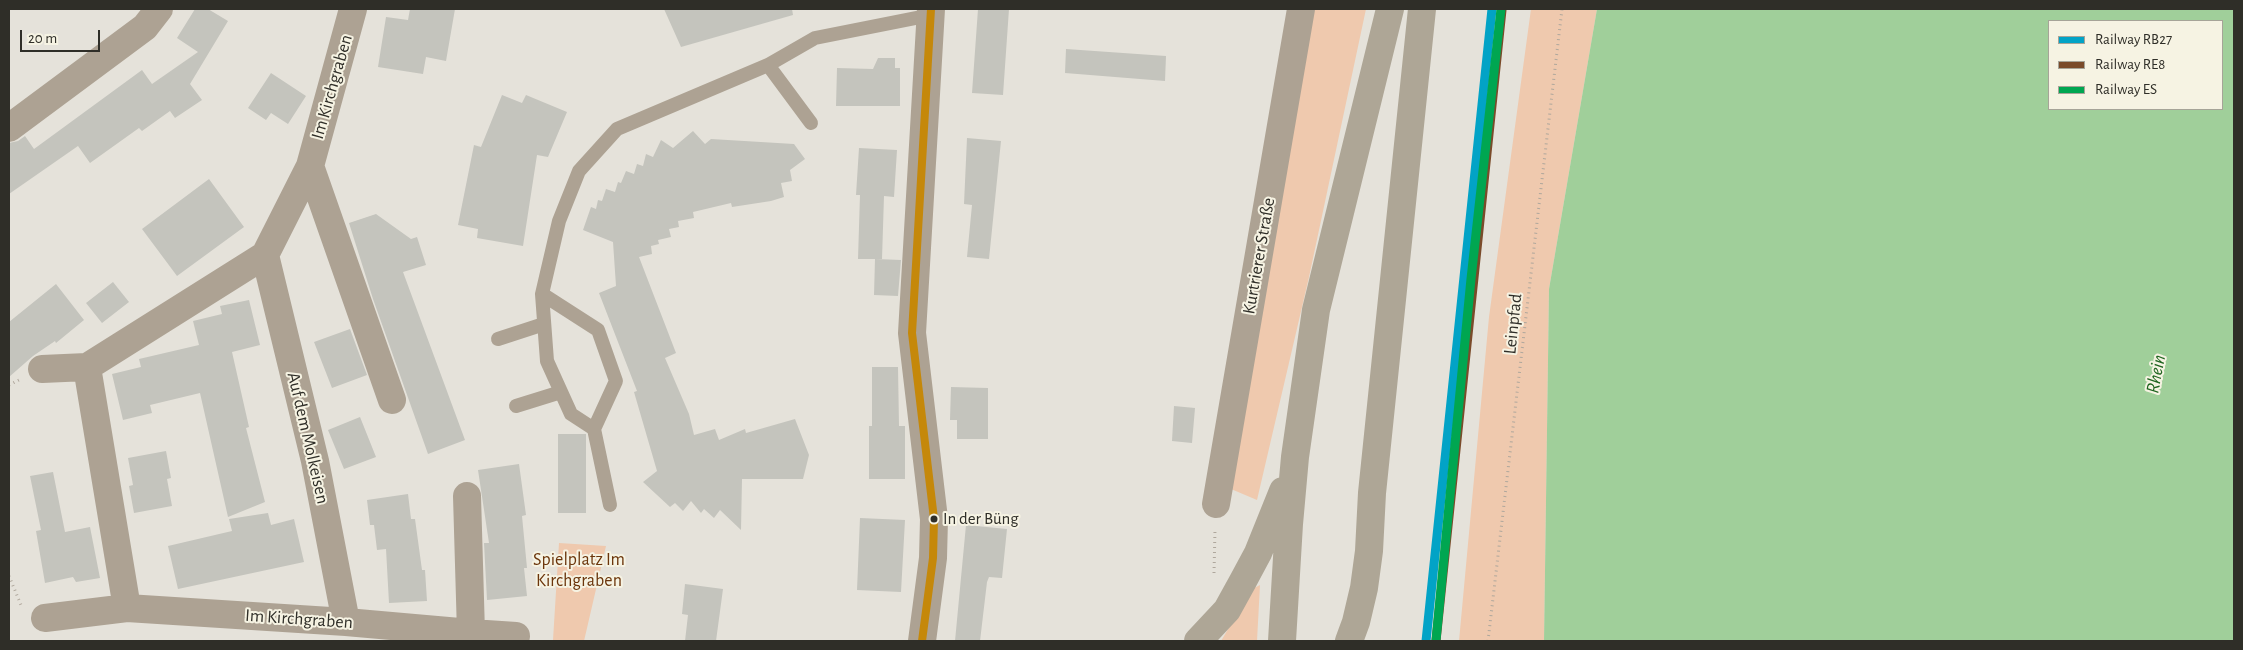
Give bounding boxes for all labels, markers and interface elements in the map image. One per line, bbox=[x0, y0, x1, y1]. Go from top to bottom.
scale bar bbox=[22, 20, 102, 52]
legend bbox=[2048, 20, 2223, 110]
text: 20 m bbox=[28, 31, 57, 46]
street label: Im Kirchgraben bbox=[307, 32, 357, 142]
text: Railway RB27 bbox=[2095, 32, 2172, 47]
text: Railway RE8 bbox=[2095, 57, 2165, 72]
text: Railway ES bbox=[2095, 82, 2157, 97]
street label: Kurtrierer Straße bbox=[1238, 196, 1280, 316]
street label: Leinpfad bbox=[1499, 293, 1527, 355]
water label: Rhein bbox=[2141, 353, 2171, 395]
street label: Auf dem Molkeisen bbox=[282, 370, 334, 506]
place label: In der Büng bbox=[943, 509, 1019, 529]
marker: In der Büng bbox=[929, 514, 939, 524]
park label: Spielplatz Im Kirchgraben bbox=[533, 549, 625, 592]
street label: Im Kirchgraben bbox=[244, 604, 354, 634]

